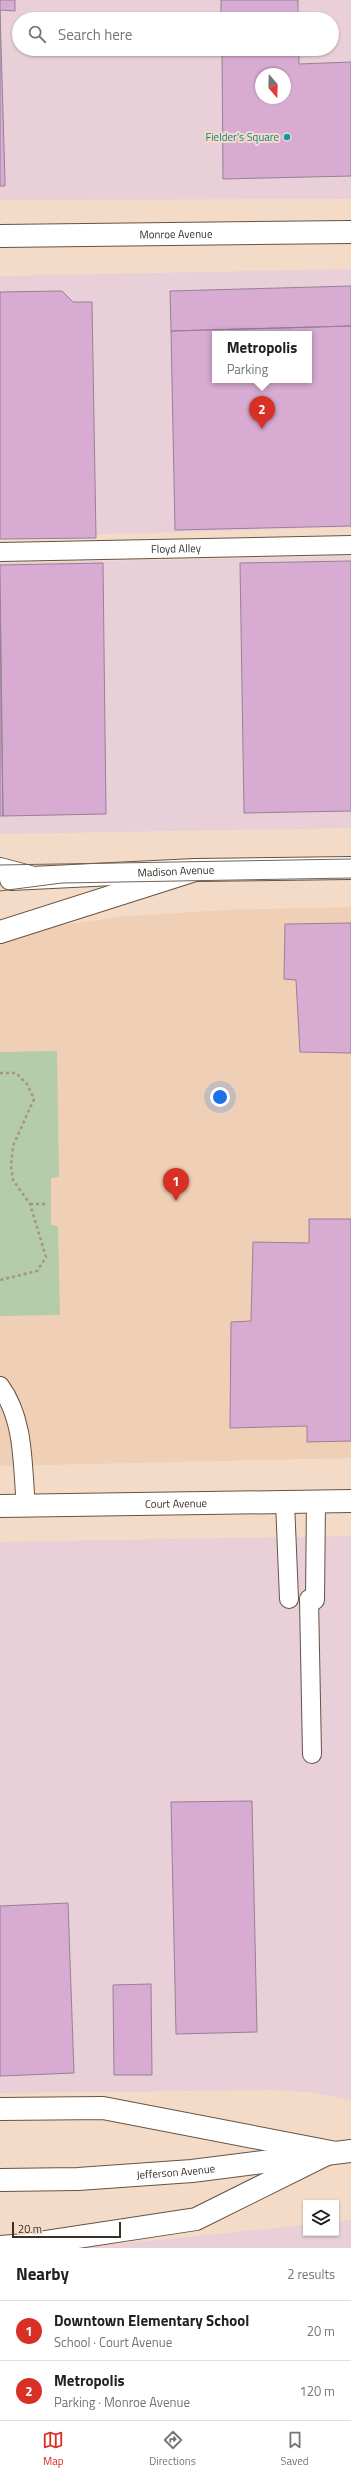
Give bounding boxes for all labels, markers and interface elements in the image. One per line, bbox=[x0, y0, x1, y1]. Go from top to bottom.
search box bbox=[12, 12, 339, 56]
icon: search bbox=[26, 23, 48, 45]
text: Search here bbox=[58, 23, 132, 46]
north arrow bbox=[255, 68, 291, 104]
place label: Fielder's Square bbox=[205, 129, 279, 145]
marker: Fielder's Square bbox=[282, 132, 292, 142]
street label: Monroe Avenue bbox=[139, 226, 213, 242]
popup bbox=[212, 331, 312, 383]
text: Metropolis bbox=[227, 336, 297, 359]
text: Parking bbox=[227, 359, 268, 379]
pin: 2 bbox=[249, 396, 275, 429]
street label: Floyd Alley bbox=[151, 540, 202, 557]
street label: Madison Avenue bbox=[137, 862, 215, 881]
your location bbox=[210, 1087, 230, 1107]
pin: 1 bbox=[163, 1168, 189, 1201]
street label: Court Avenue bbox=[145, 1495, 208, 1512]
street label: Jefferson Avenue bbox=[136, 2160, 216, 2183]
map controls bbox=[303, 2200, 339, 2236]
button: layers bbox=[303, 2200, 339, 2236]
scale bar bbox=[12, 2220, 121, 2239]
text: 20 m bbox=[18, 2221, 42, 2237]
text: Nearby bbox=[16, 2261, 69, 2287]
text: 2 results bbox=[287, 2264, 335, 2284]
text: Downtown Elementary School bbox=[54, 2309, 249, 2332]
text: 1 bbox=[25, 2321, 33, 2341]
text: 20 m bbox=[307, 2321, 335, 2341]
text: School · Court Avenue bbox=[54, 2332, 172, 2352]
text: Metropolis bbox=[54, 2369, 125, 2392]
text: 2 bbox=[25, 2381, 33, 2401]
text: 120 m bbox=[299, 2381, 335, 2401]
text: Parking · Monroe Avenue bbox=[54, 2392, 190, 2412]
tab: Map bbox=[42, 2429, 64, 2469]
tab: Directions bbox=[149, 2429, 196, 2469]
tab: Saved bbox=[281, 2429, 309, 2469]

